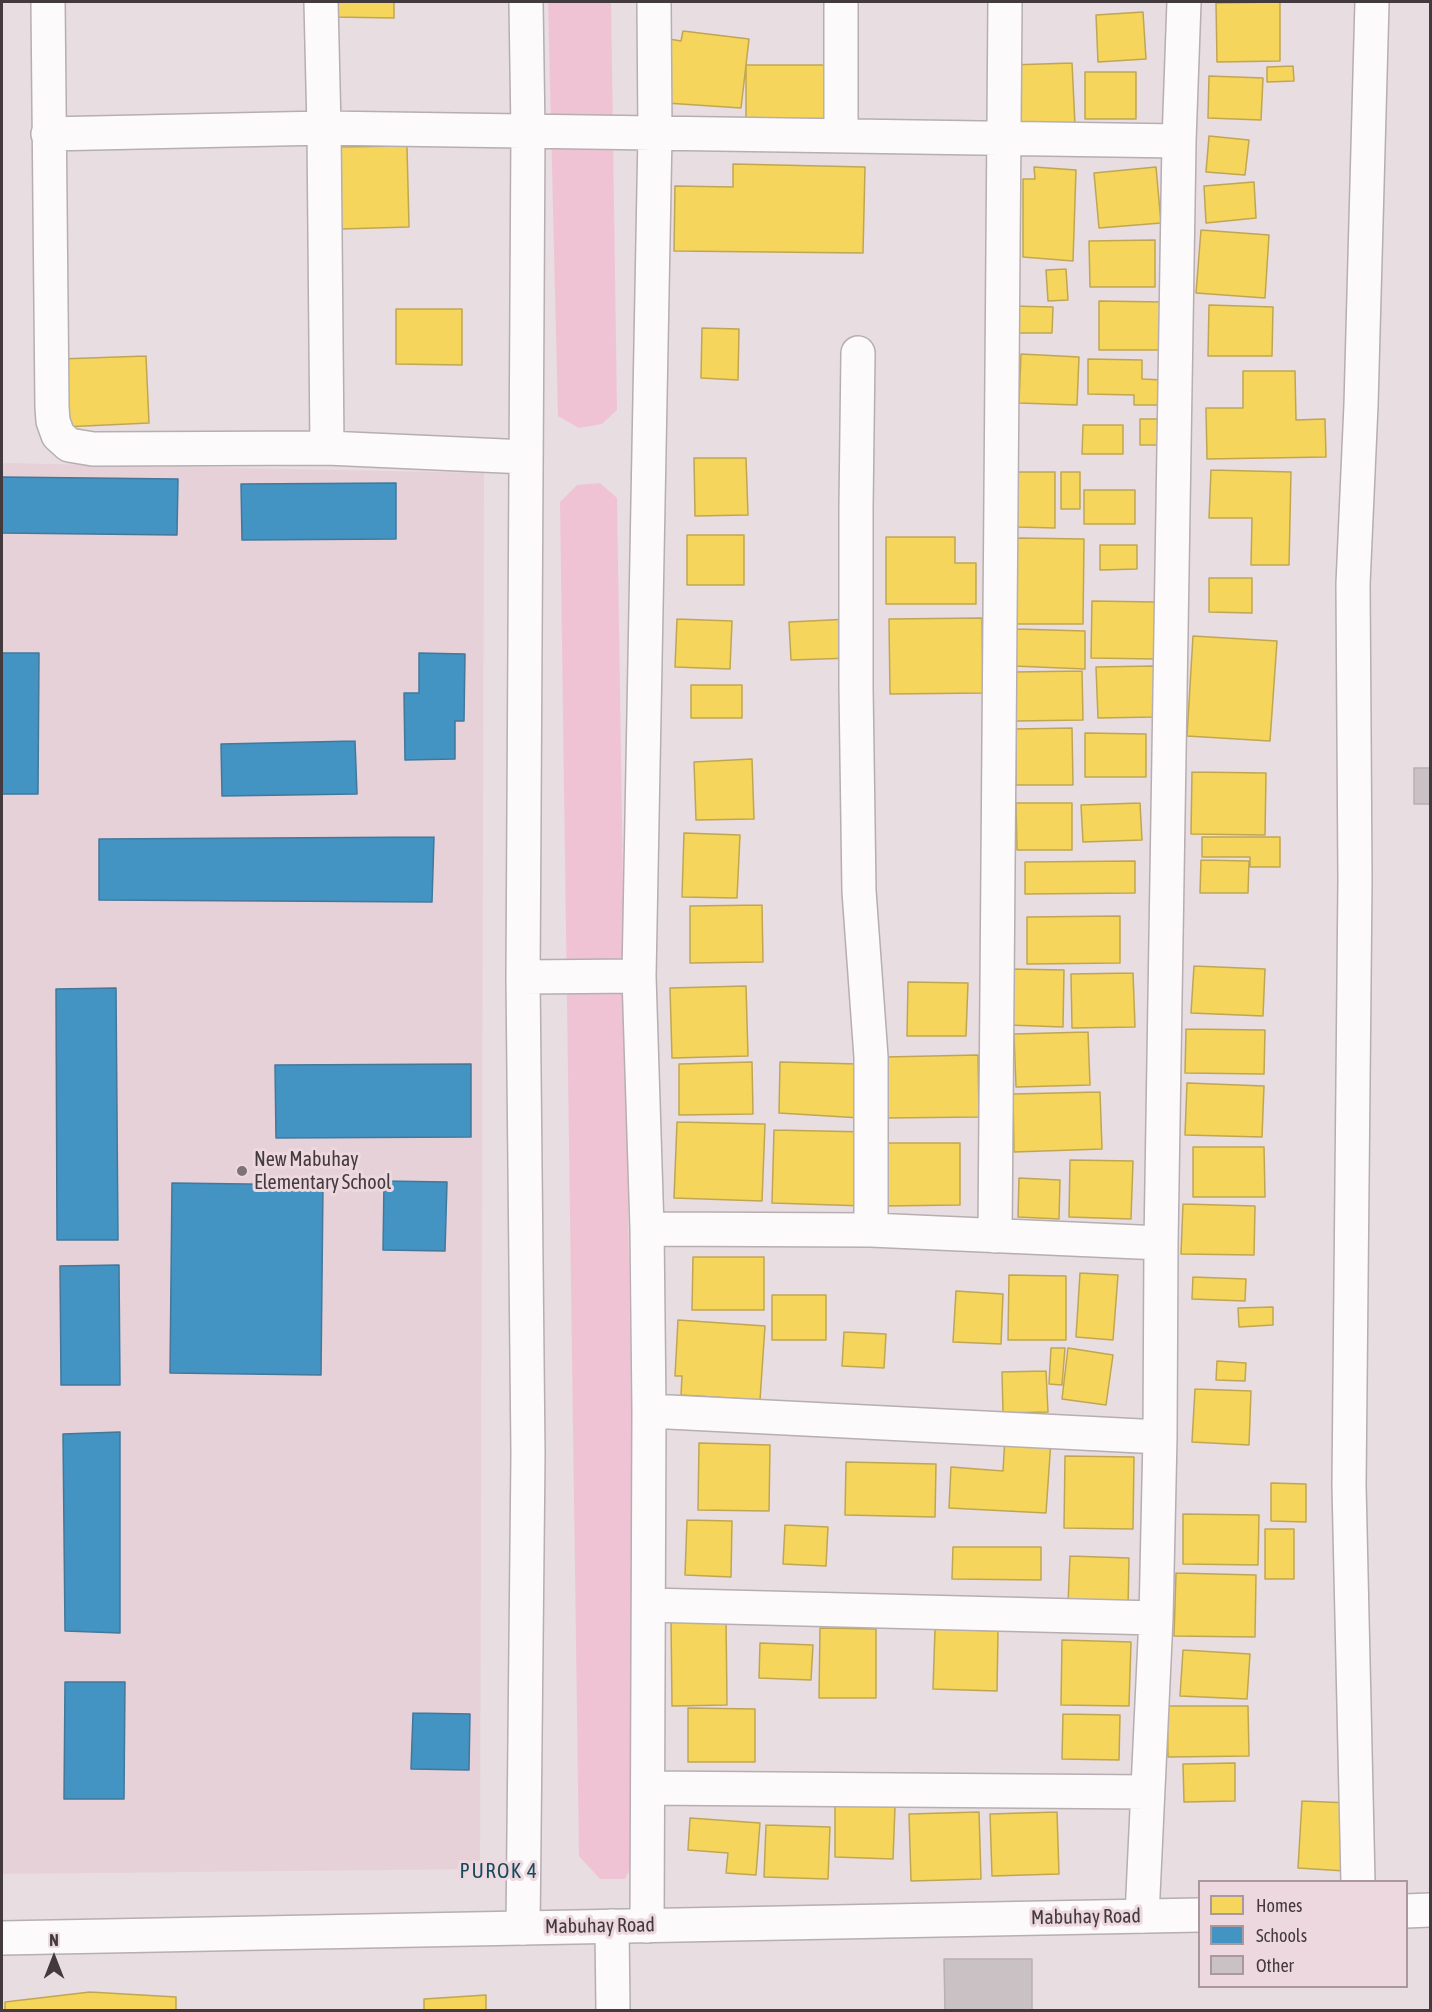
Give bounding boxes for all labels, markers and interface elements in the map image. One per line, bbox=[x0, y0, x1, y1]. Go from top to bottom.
place label: New Mabuhay Elementary School bbox=[254, 1148, 391, 1195]
marker: New Mabuhay Elementary School bbox=[235, 1164, 249, 1178]
district label: PUROK 4 bbox=[460, 1858, 538, 1884]
legend bbox=[1198, 1880, 1408, 1988]
text: Homes bbox=[1256, 1895, 1302, 1916]
street label: Mabuhay Road bbox=[1031, 1904, 1141, 1930]
street label: Mabuhay Road bbox=[545, 1913, 655, 1939]
text: Schools bbox=[1256, 1925, 1307, 1946]
north arrow bbox=[24, 1928, 84, 1988]
text: N bbox=[49, 1931, 59, 1949]
text: Other bbox=[1256, 1955, 1294, 1976]

